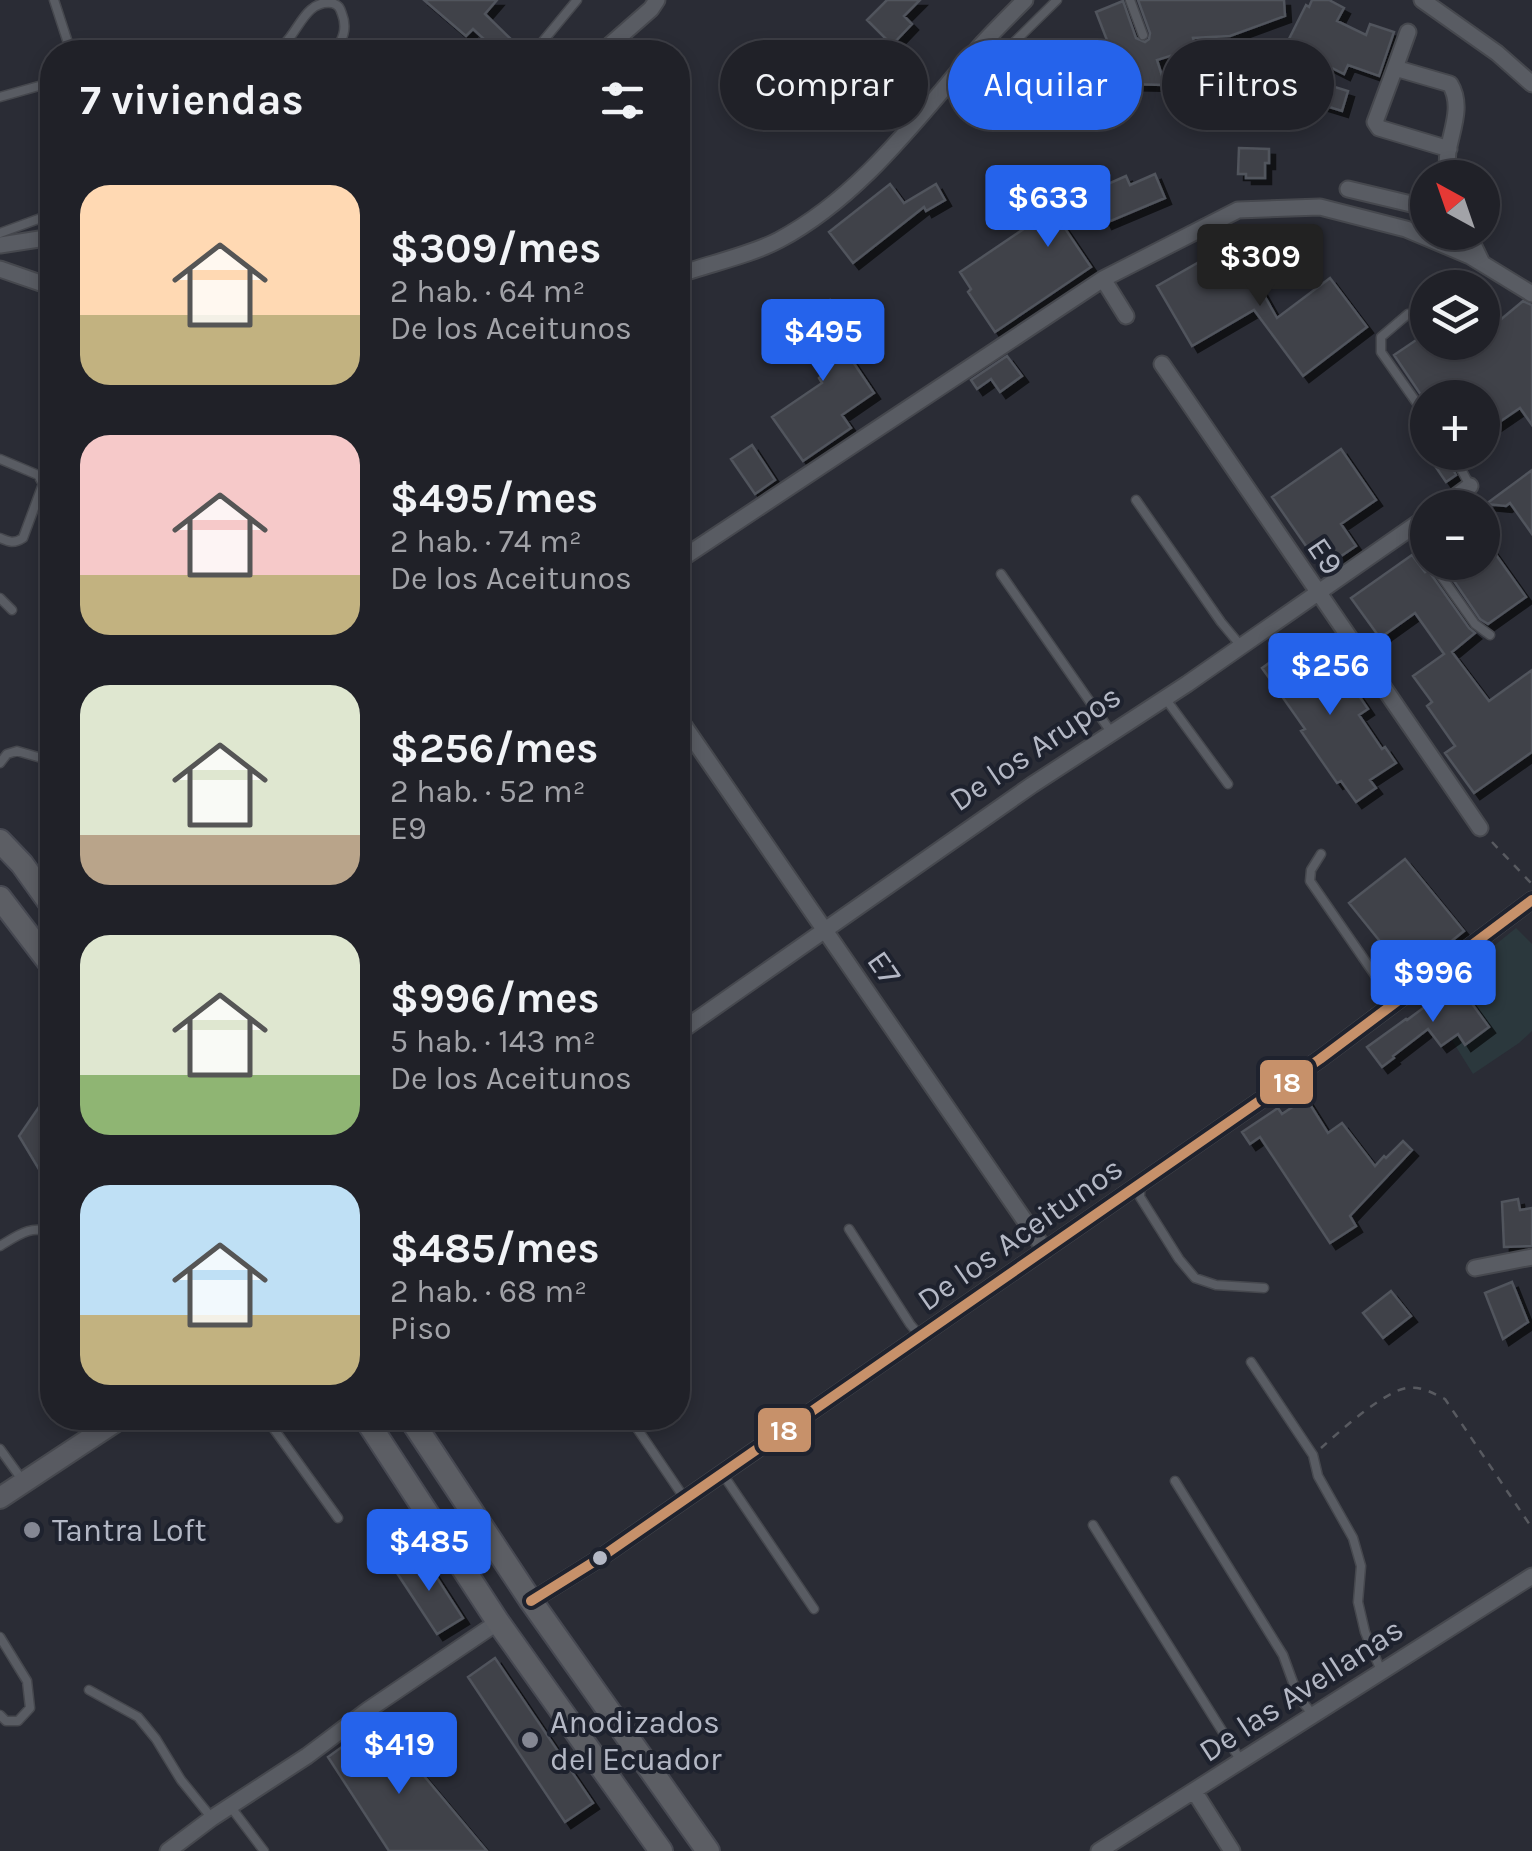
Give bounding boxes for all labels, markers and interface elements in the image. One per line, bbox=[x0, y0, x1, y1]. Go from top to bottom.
chip: Comprar bbox=[720, 40, 928, 130]
chip: Alquilar bbox=[948, 40, 1142, 130]
chip: Filtros bbox=[1162, 40, 1334, 130]
icon: filters bbox=[595, 73, 650, 128]
text: 7 viviendas bbox=[80, 75, 304, 125]
north arrow bbox=[1410, 160, 1500, 250]
map controls bbox=[1410, 160, 1500, 580]
pin: $633 bbox=[989, 165, 1107, 250]
text: $633 bbox=[1007, 179, 1089, 216]
text: $309/mes bbox=[390, 223, 601, 273]
pin: $309 bbox=[1201, 224, 1319, 309]
icon: home bbox=[160, 225, 280, 345]
text: $309 bbox=[1219, 238, 1301, 275]
button: layers bbox=[1410, 270, 1500, 360]
text: 2 hab. · 64 m² bbox=[390, 273, 585, 310]
pin: $495 bbox=[764, 299, 882, 384]
text: De los Aceitunos bbox=[390, 310, 632, 347]
text: $495 bbox=[783, 313, 863, 350]
button: + bbox=[1410, 380, 1500, 470]
text: $495/mes bbox=[390, 473, 598, 523]
icon: home bbox=[160, 475, 280, 595]
button: − bbox=[1410, 490, 1500, 580]
text: 2 hab. · 74 m² bbox=[390, 523, 582, 560]
street label: E9 bbox=[1299, 531, 1351, 581]
text: De los Aceitunos bbox=[390, 560, 632, 597]
pin: $256 bbox=[1271, 633, 1389, 718]
text: $256 bbox=[1290, 647, 1370, 684]
street label: De los Arupos bbox=[942, 677, 1128, 819]
text: $256/mes bbox=[390, 723, 598, 773]
icon: home bbox=[160, 725, 280, 845]
text: 2 hab. · 52 m² bbox=[390, 773, 586, 810]
text: E9 bbox=[390, 810, 427, 847]
pin: $996 bbox=[1374, 940, 1492, 1025]
street label: E7 bbox=[859, 944, 909, 992]
text: $996 bbox=[1393, 954, 1473, 991]
text: $996/mes bbox=[390, 973, 600, 1023]
icon: home bbox=[160, 975, 280, 1095]
text: 5 hab. · 143 m² bbox=[390, 1023, 596, 1060]
line badge: 18 bbox=[1258, 1058, 1315, 1106]
text: De los Aceitunos bbox=[390, 1060, 632, 1097]
text: 18 bbox=[1273, 1066, 1301, 1099]
street label: De los Aceitunos bbox=[910, 1149, 1130, 1319]
text: $485/mes bbox=[390, 1223, 600, 1273]
icon: home bbox=[160, 1225, 280, 1345]
text: 2 hab. · 68 m² bbox=[390, 1273, 587, 1310]
text: Piso bbox=[390, 1310, 452, 1347]
line badge: 18 bbox=[756, 1406, 813, 1454]
text: 18 bbox=[770, 1414, 798, 1447]
pin: $485 bbox=[370, 1509, 488, 1594]
place label: Tantra Loft bbox=[52, 1512, 206, 1549]
marker: Tantra Loft bbox=[21, 1519, 43, 1541]
text: $485 bbox=[389, 1523, 469, 1560]
unlabelled marker bbox=[590, 1548, 610, 1568]
street label: De las Avellanas bbox=[1192, 1610, 1410, 1770]
place label: Anodizados del Ecuador bbox=[550, 1704, 722, 1778]
pin: $419 bbox=[340, 1712, 458, 1797]
text: $419 bbox=[363, 1726, 435, 1763]
marker: Anodizados del Ecuador bbox=[519, 1729, 541, 1751]

